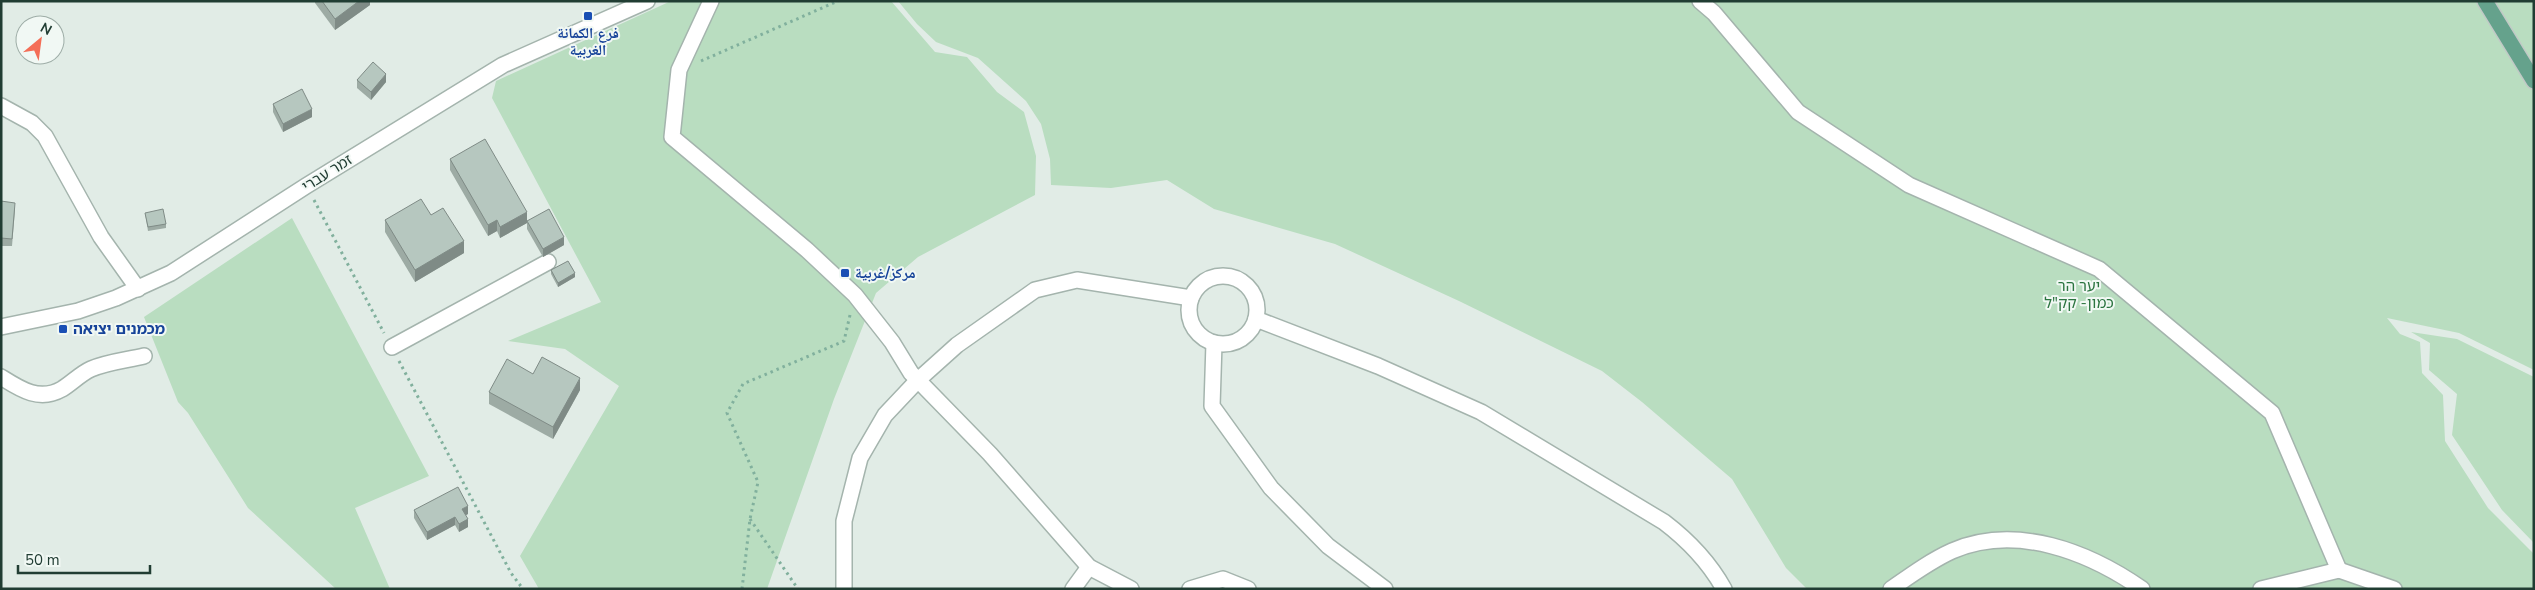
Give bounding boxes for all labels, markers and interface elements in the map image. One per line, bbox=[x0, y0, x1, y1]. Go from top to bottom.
marker: فرع الكمانة الغربية bbox=[582, 10, 594, 22]
north arrow bbox=[15, 15, 65, 65]
text: N bbox=[37, 18, 55, 40]
place label: فرع الكمانة الغربية bbox=[557, 23, 619, 60]
street label: זמר עברי bbox=[298, 150, 356, 196]
place label: مركز/غربية bbox=[855, 263, 915, 283]
marker: مركز/غربية bbox=[839, 267, 851, 279]
park label: יער הר כמון- קק"ל bbox=[2044, 276, 2114, 313]
place label: מכמנים יציאה bbox=[73, 319, 165, 339]
marker: מכמנים יציאה bbox=[57, 323, 69, 335]
scale bar bbox=[18, 542, 150, 574]
text: 50 m bbox=[25, 550, 60, 570]

